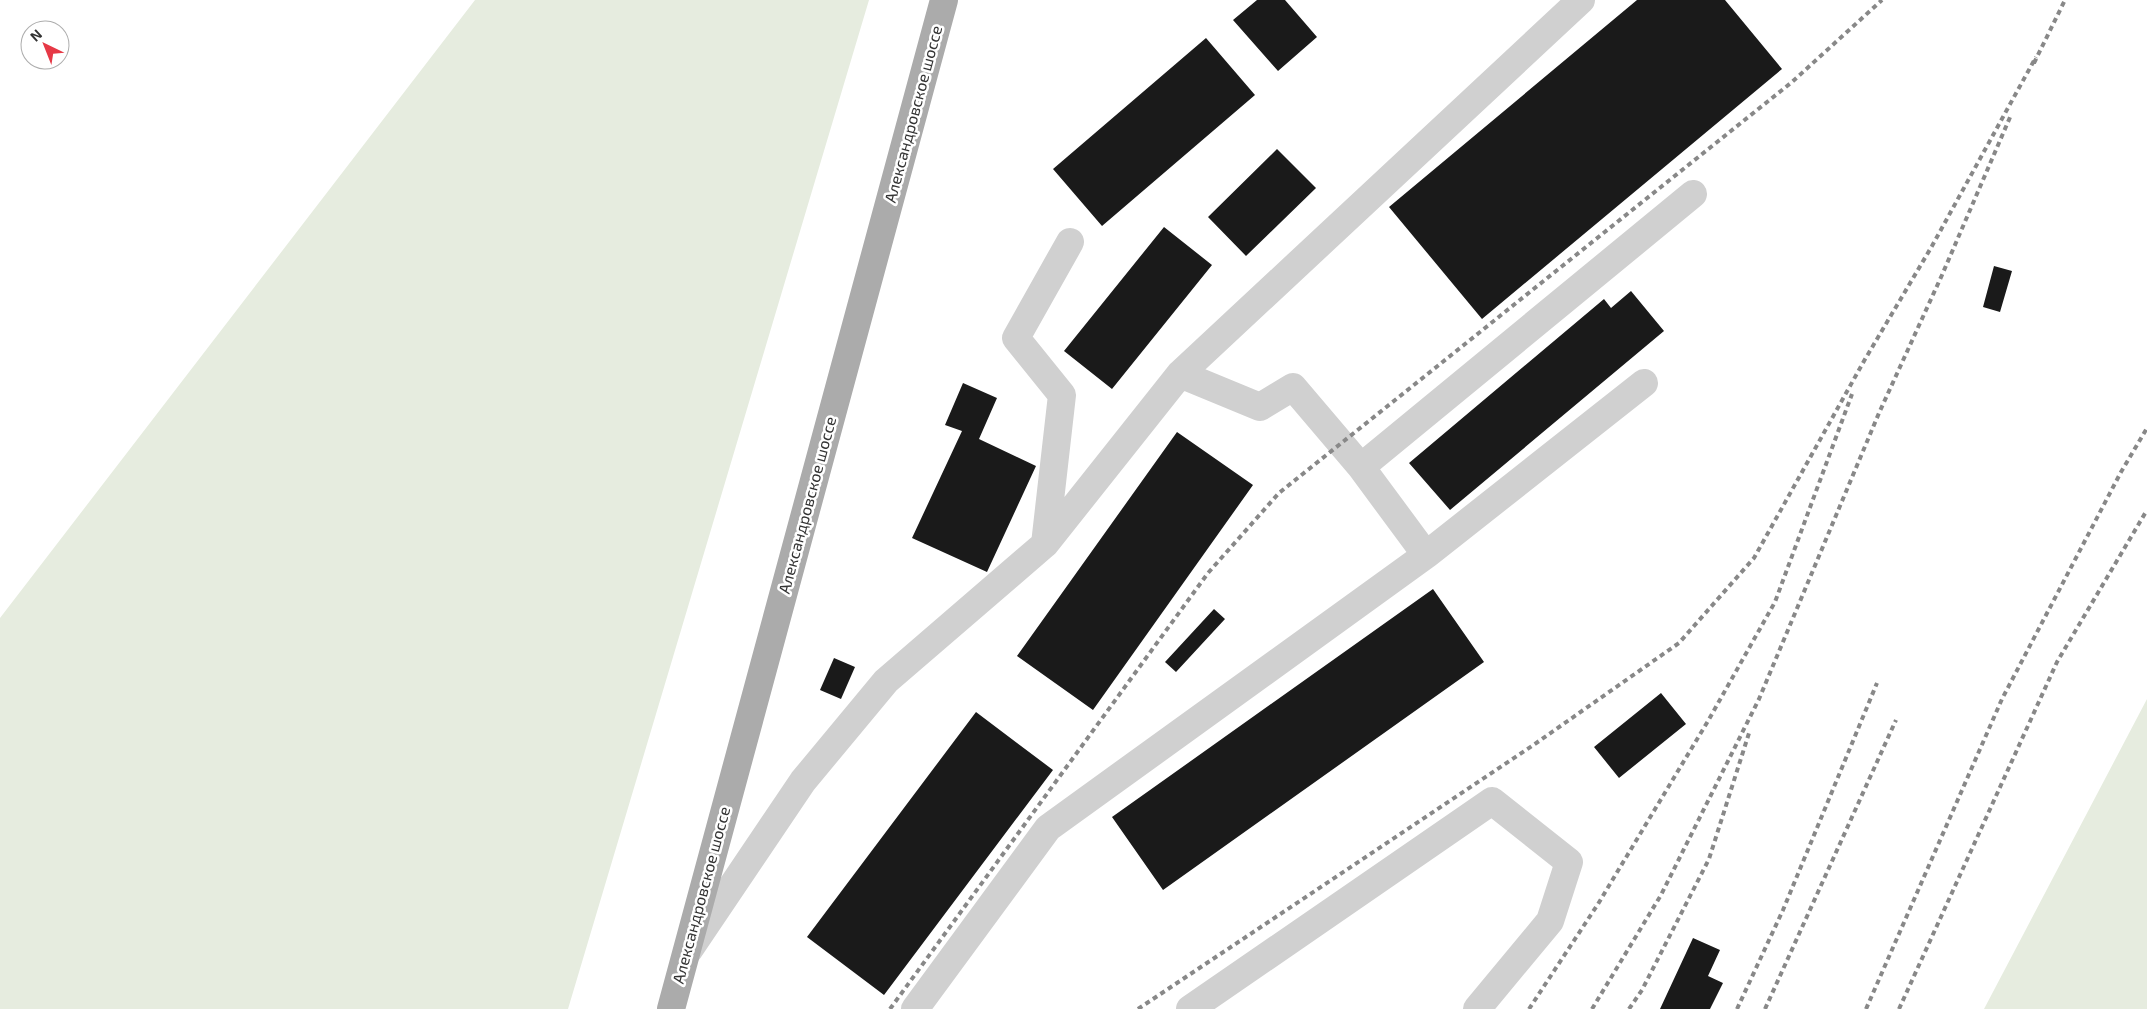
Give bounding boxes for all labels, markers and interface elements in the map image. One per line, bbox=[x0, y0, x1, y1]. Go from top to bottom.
north arrow bbox=[20, 20, 70, 70]
street label: Александровское шоссе bbox=[880, 23, 945, 205]
text: N bbox=[26, 25, 45, 45]
street label: Александровское шоссе bbox=[774, 414, 839, 596]
street label: Александровское шоссе bbox=[668, 804, 733, 986]

